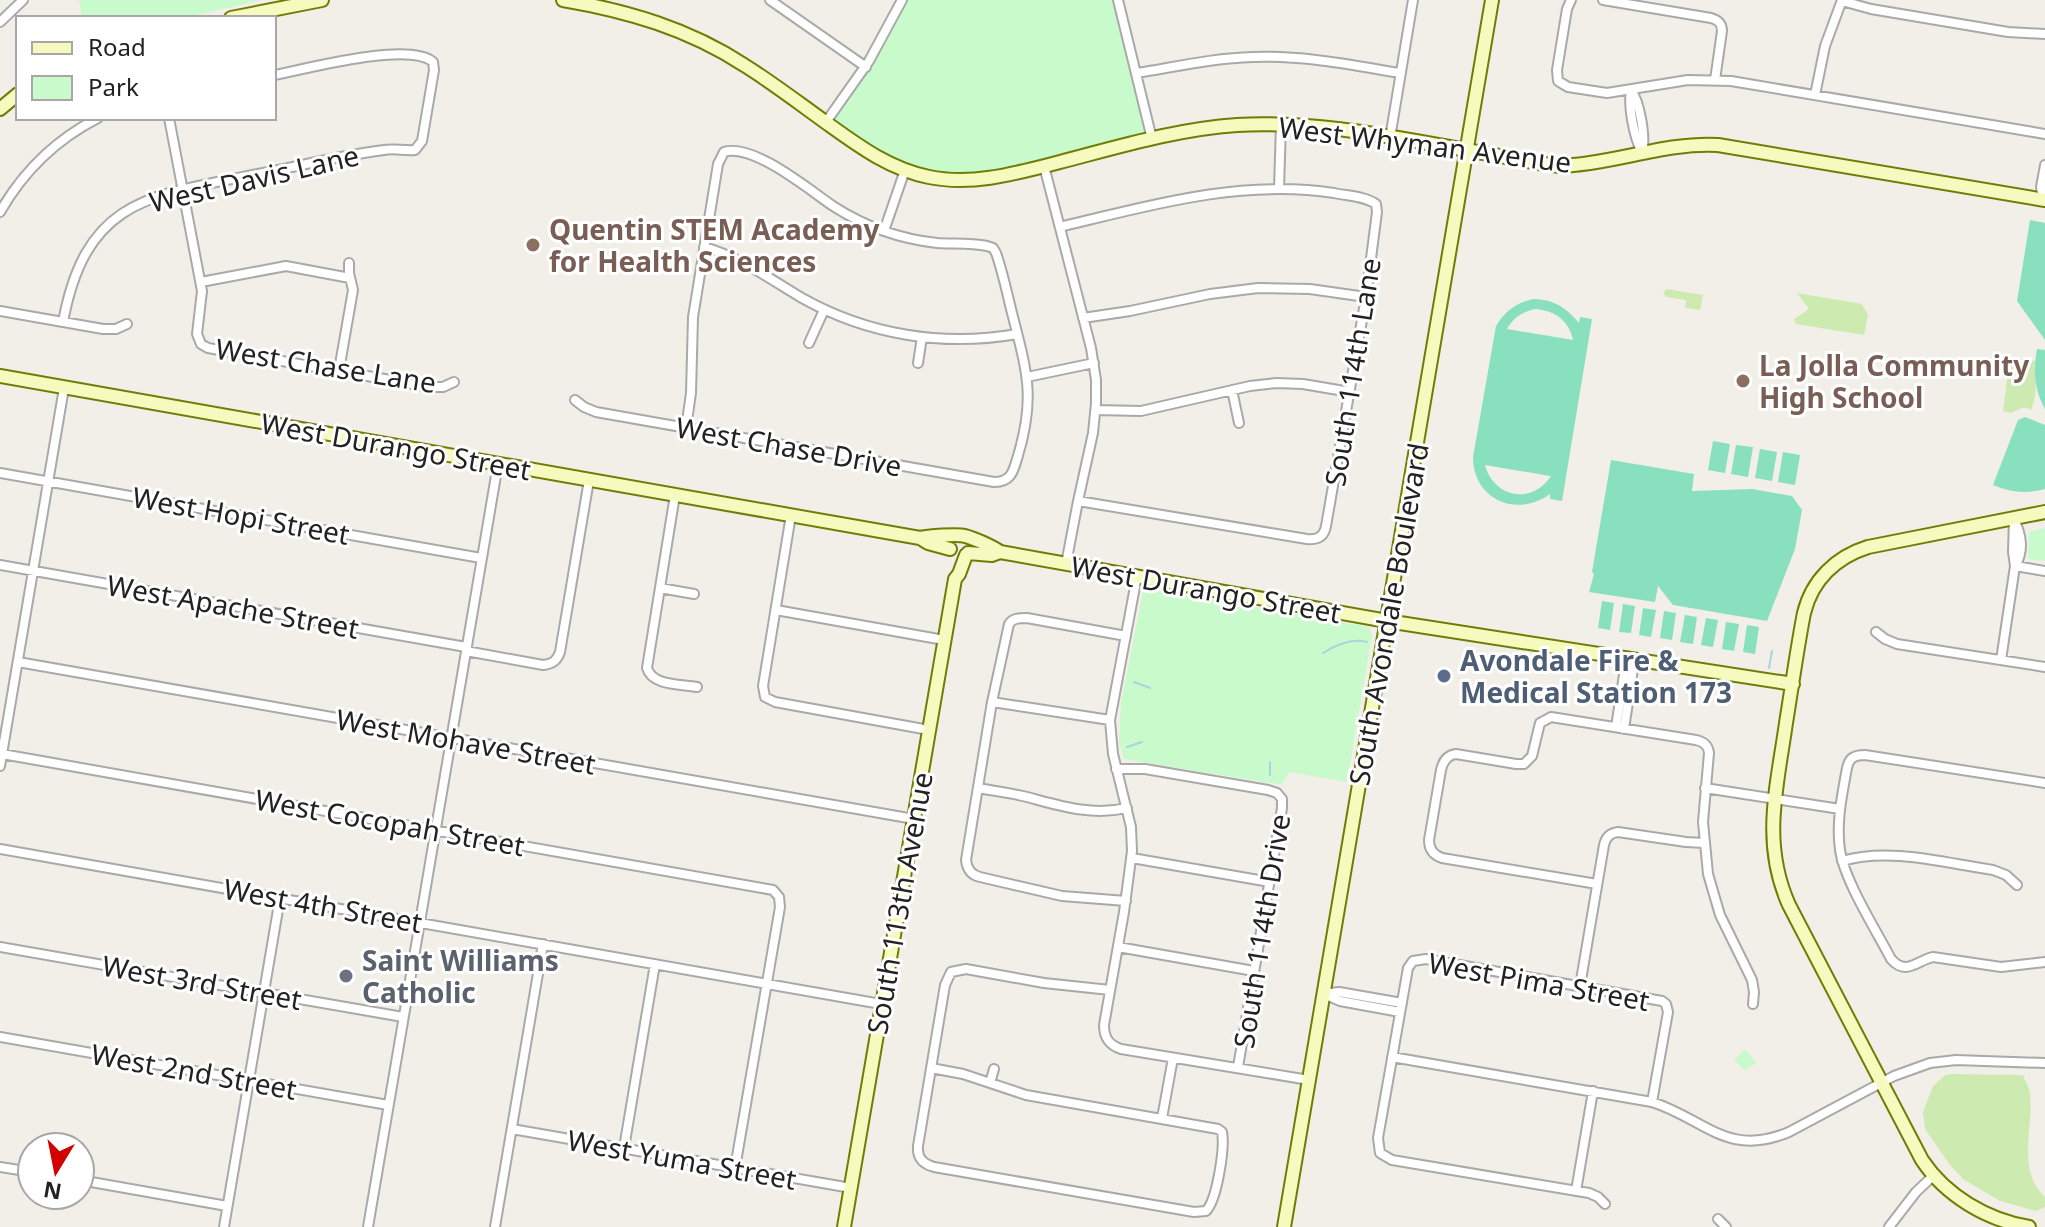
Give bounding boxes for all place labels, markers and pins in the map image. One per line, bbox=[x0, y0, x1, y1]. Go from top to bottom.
place label: Quentin STEM Academy for Health Sciences bbox=[549, 210, 880, 280]
marker: Quentin STEM Academy for Health Sciences bbox=[524, 236, 542, 254]
place label: La Jolla Community High School bbox=[1759, 346, 2029, 416]
marker: La Jolla Community High School bbox=[1734, 372, 1752, 390]
place label: Avondale Fire & Medical Station 173 bbox=[1460, 641, 1732, 711]
marker: Avondale Fire & Medical Station 173 bbox=[1435, 667, 1453, 685]
place label: Saint Williams Catholic bbox=[362, 941, 559, 1011]
marker: Saint Williams Catholic bbox=[337, 967, 355, 985]

